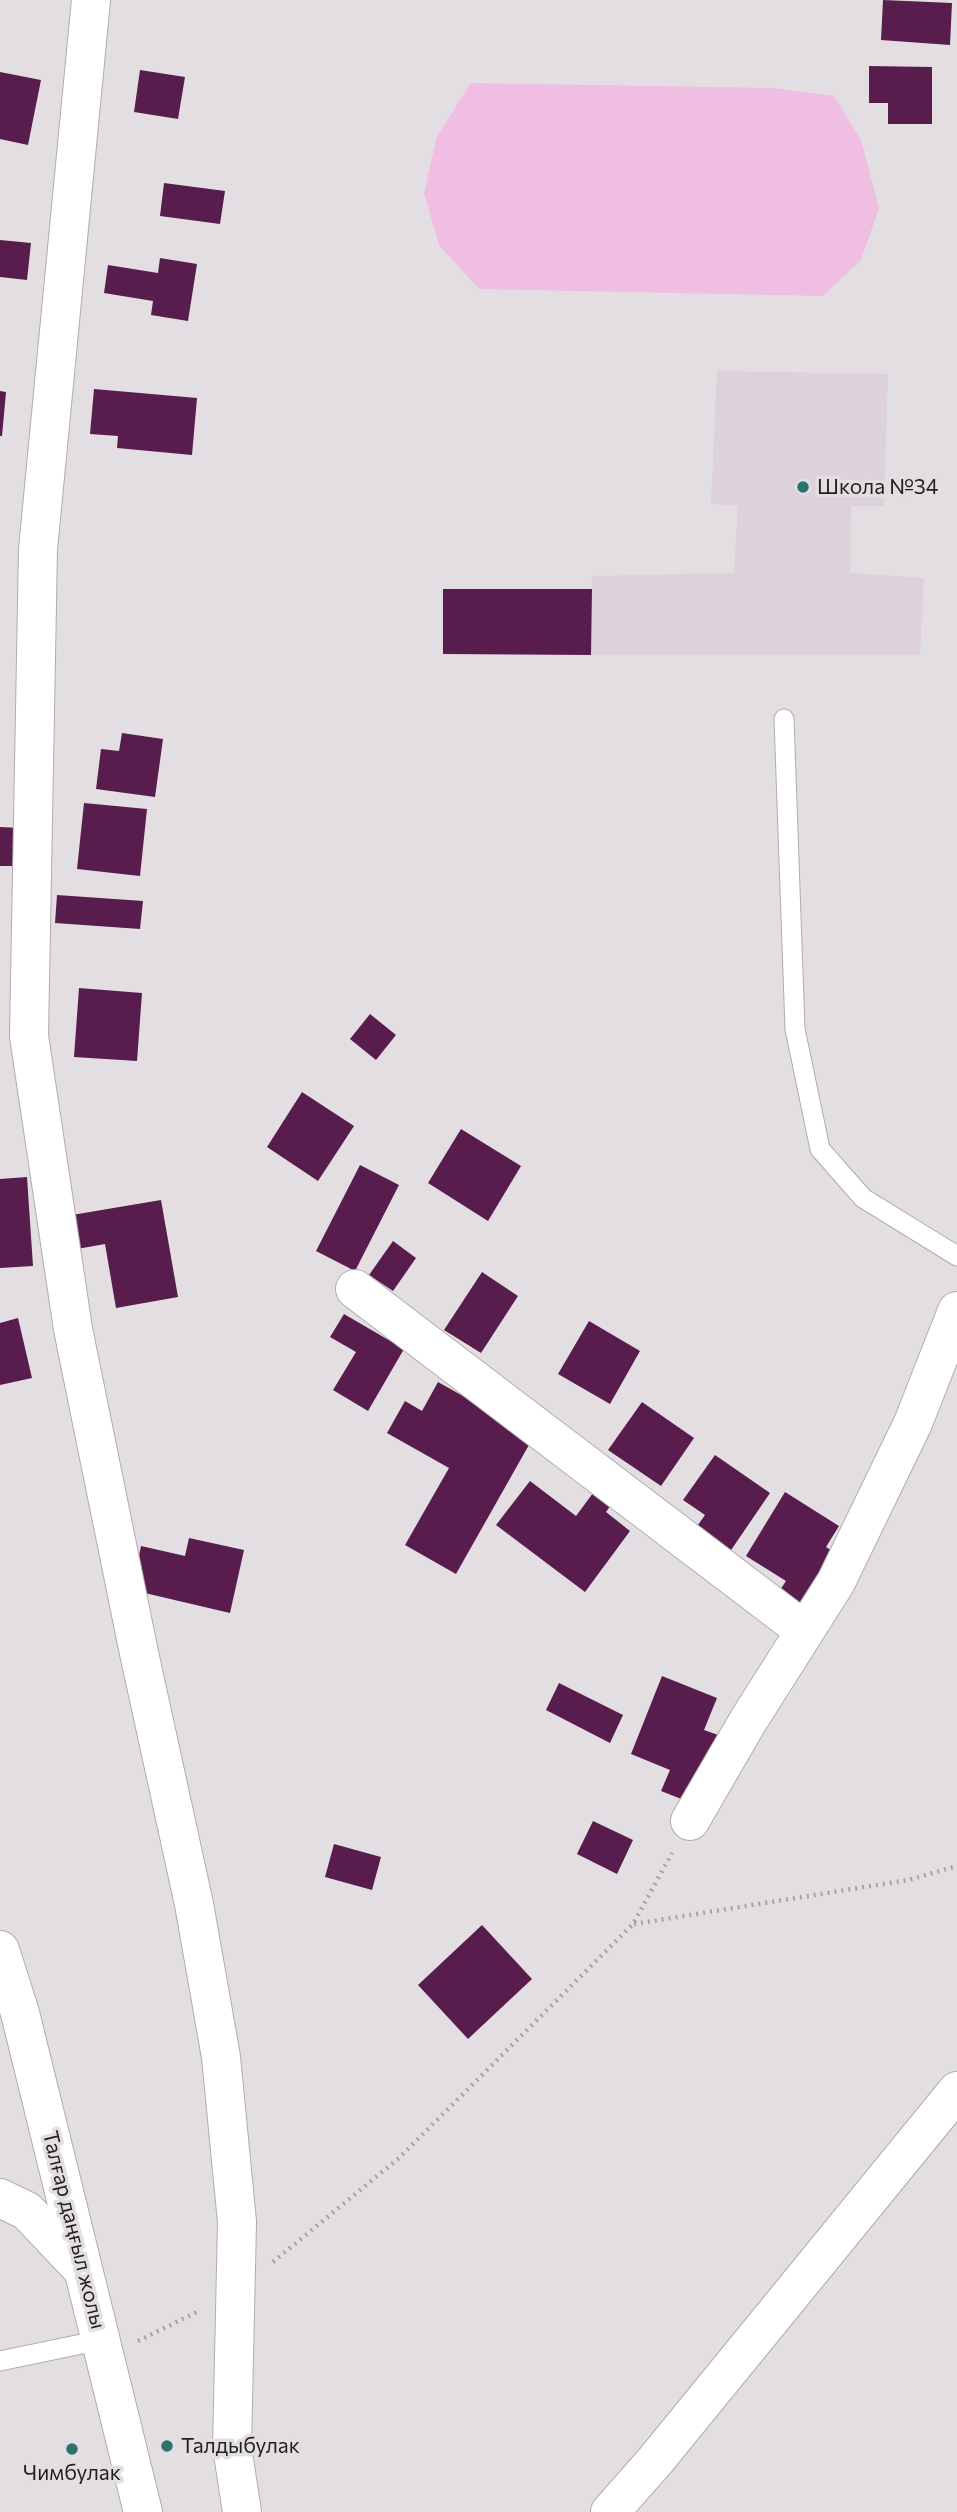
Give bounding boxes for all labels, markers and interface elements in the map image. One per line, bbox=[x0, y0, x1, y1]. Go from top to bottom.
place label: Школа №34 bbox=[817, 474, 938, 500]
marker: Школа №34 bbox=[795, 479, 811, 495]
street label: Талғар даңғыл жолы bbox=[37, 2128, 111, 2332]
place label: Талдыбулак bbox=[181, 2433, 300, 2459]
marker: Талдыбулак bbox=[159, 2438, 175, 2454]
marker: Чимбулак bbox=[64, 2441, 80, 2457]
place label: Чимбулак bbox=[23, 2460, 121, 2486]

